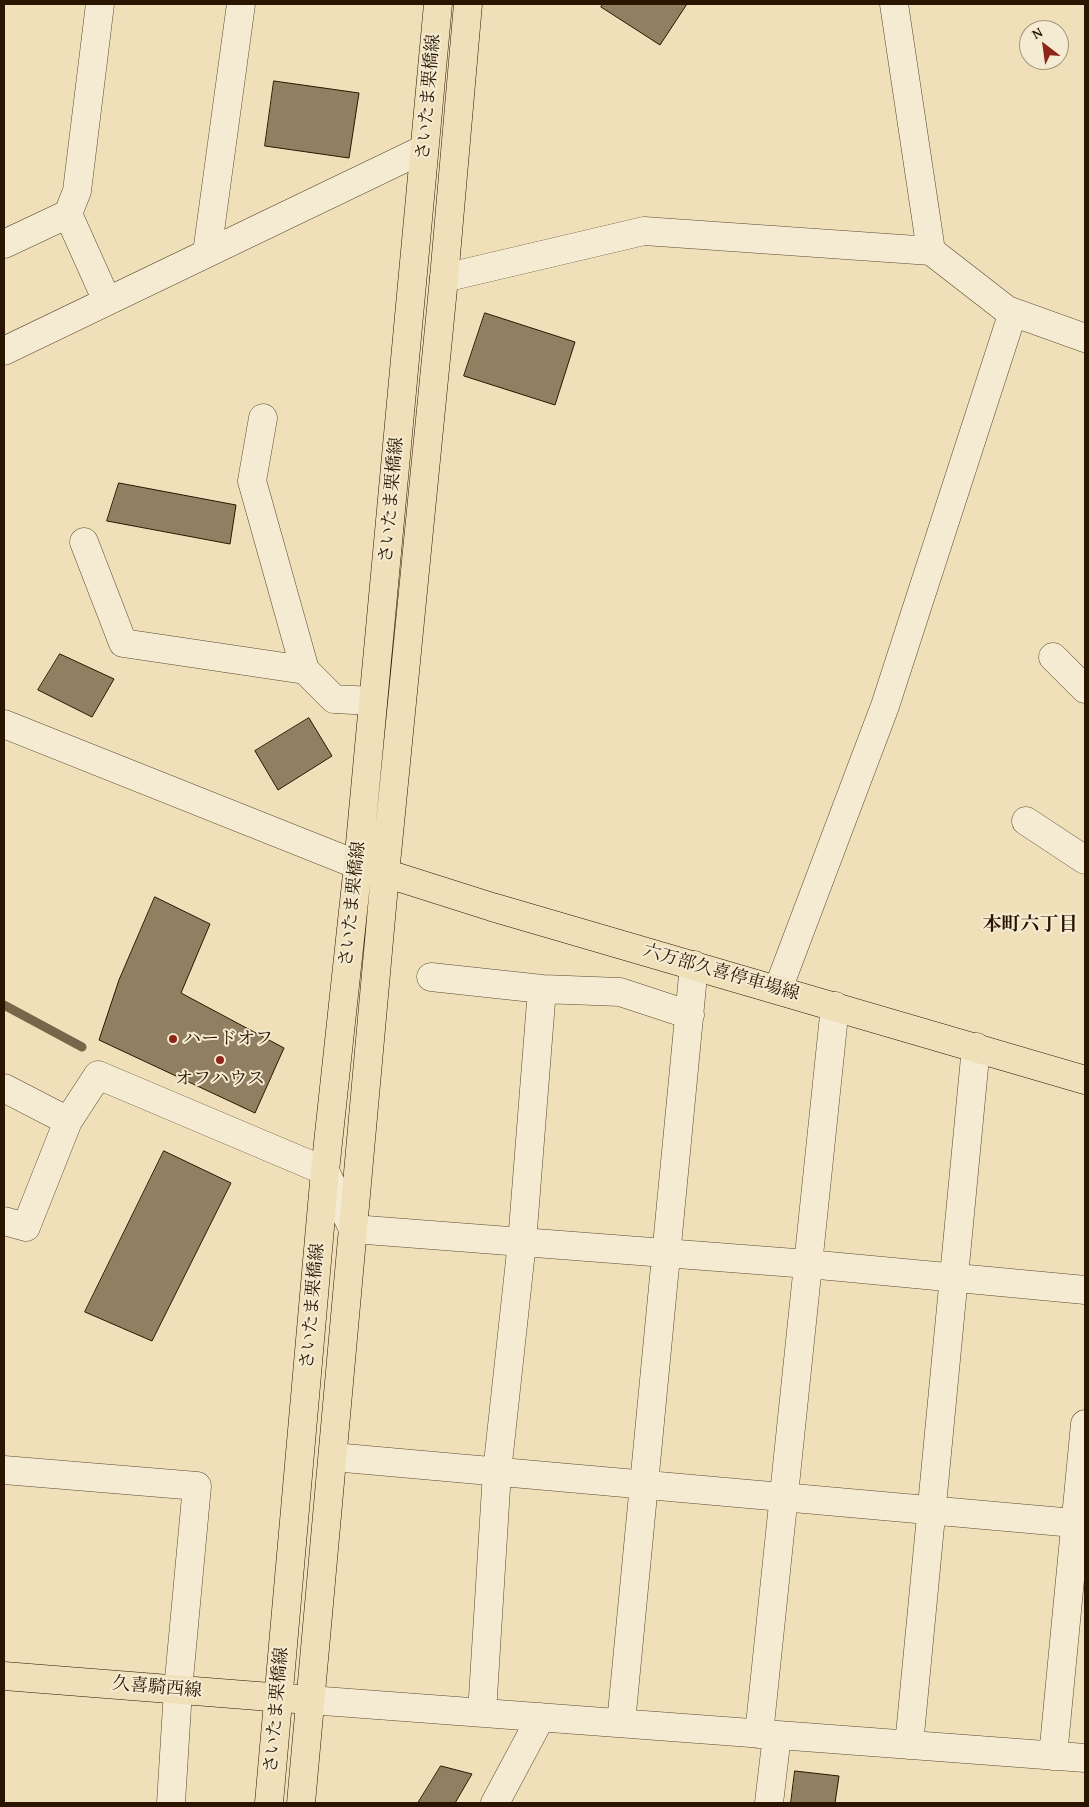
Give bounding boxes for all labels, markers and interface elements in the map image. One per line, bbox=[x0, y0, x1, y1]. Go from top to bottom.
north arrow bbox=[1019, 20, 1069, 70]
text: N bbox=[1028, 22, 1046, 44]
street label: さいたま栗橋線 bbox=[413, 33, 445, 161]
street label: さいたま栗橋線 bbox=[376, 436, 408, 564]
street label: さいたま栗橋線 bbox=[336, 840, 370, 968]
district label: 本町六丁目 bbox=[983, 914, 1077, 936]
street label: 六万部久喜停車場線 bbox=[640, 940, 802, 1006]
place label: ハードオフ bbox=[183, 1028, 273, 1050]
marker: ハードオフ bbox=[167, 1033, 179, 1045]
marker: オフハウス bbox=[214, 1054, 226, 1066]
place label: オフハウス bbox=[175, 1068, 265, 1090]
street label: さいたま栗橋線 bbox=[297, 1242, 329, 1370]
street label: さいたま栗橋線 bbox=[261, 1646, 293, 1774]
street label: 久喜騎西線 bbox=[111, 1673, 203, 1703]

